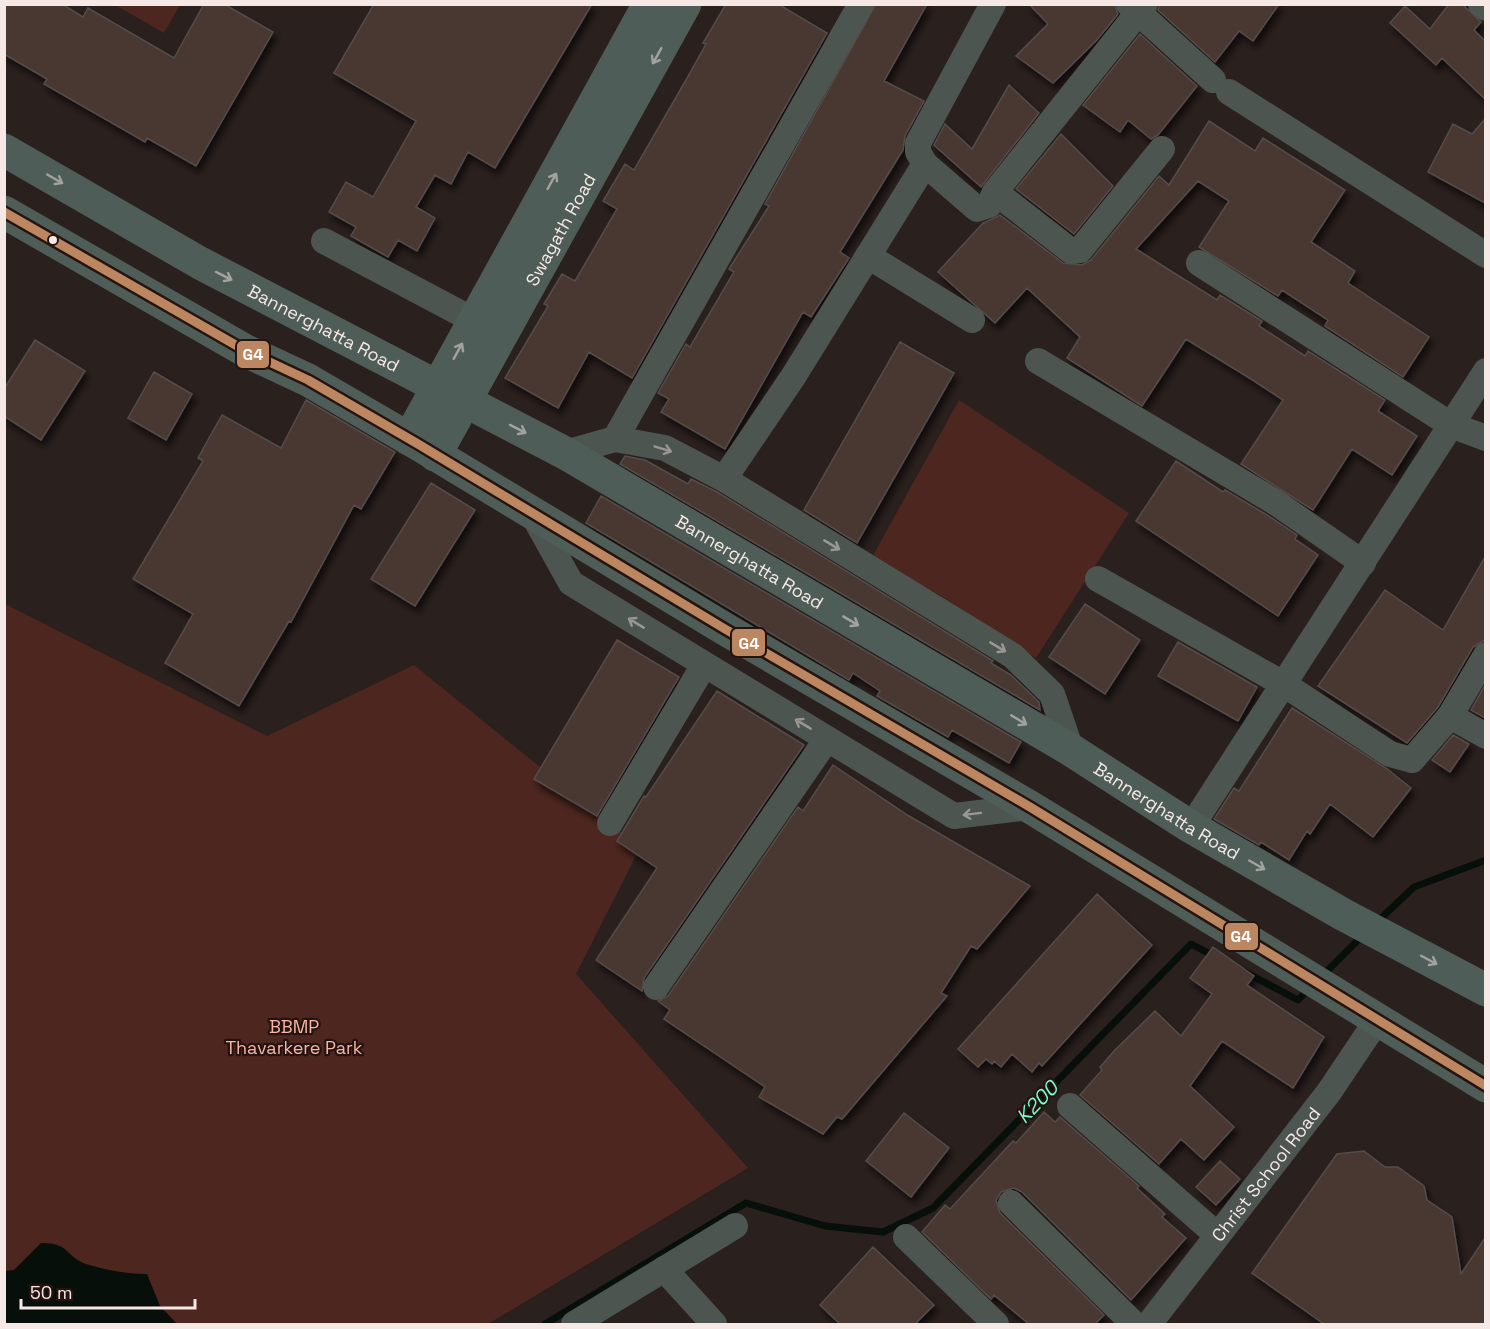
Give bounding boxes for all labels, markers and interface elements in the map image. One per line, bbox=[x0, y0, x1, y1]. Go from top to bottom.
one-way arrow bbox=[651, 47, 663, 64]
street label: Swagath Road bbox=[520, 169, 600, 290]
one-way arrow bbox=[546, 173, 558, 190]
one-way arrow bbox=[46, 174, 63, 186]
unlabelled marker bbox=[47, 234, 59, 246]
one-way arrow bbox=[215, 271, 233, 282]
street label: Bannerghatta Road bbox=[244, 279, 404, 376]
line badge: G4 bbox=[236, 340, 270, 369]
one-way arrow bbox=[453, 343, 464, 361]
text: G4 bbox=[243, 344, 263, 365]
one-way arrow bbox=[509, 423, 527, 435]
one-way arrow bbox=[653, 444, 672, 455]
street label: Bannerghatta Road bbox=[672, 509, 828, 614]
one-way arrow bbox=[823, 540, 840, 552]
one-way arrow bbox=[842, 615, 859, 627]
one-way arrow bbox=[628, 617, 645, 629]
line badge: G4 bbox=[731, 628, 766, 657]
text: G4 bbox=[739, 633, 759, 654]
one-way arrow bbox=[989, 642, 1006, 654]
one-way arrow bbox=[1010, 714, 1027, 726]
one-way arrow bbox=[795, 718, 812, 730]
street label: Bannerghatta Road bbox=[1090, 756, 1244, 864]
one-way arrow bbox=[962, 809, 982, 820]
one-way arrow bbox=[1248, 859, 1265, 871]
line badge: G4 bbox=[1224, 922, 1259, 951]
text: G4 bbox=[1231, 926, 1251, 947]
one-way arrow bbox=[1420, 955, 1438, 966]
park label: BBMP Thavarkere Park bbox=[225, 1015, 363, 1059]
water label: K200 bbox=[1010, 1073, 1065, 1129]
street label: Christ School Road bbox=[1206, 1102, 1325, 1246]
scale bar bbox=[21, 1272, 195, 1310]
text: 50 m bbox=[30, 1281, 72, 1304]

